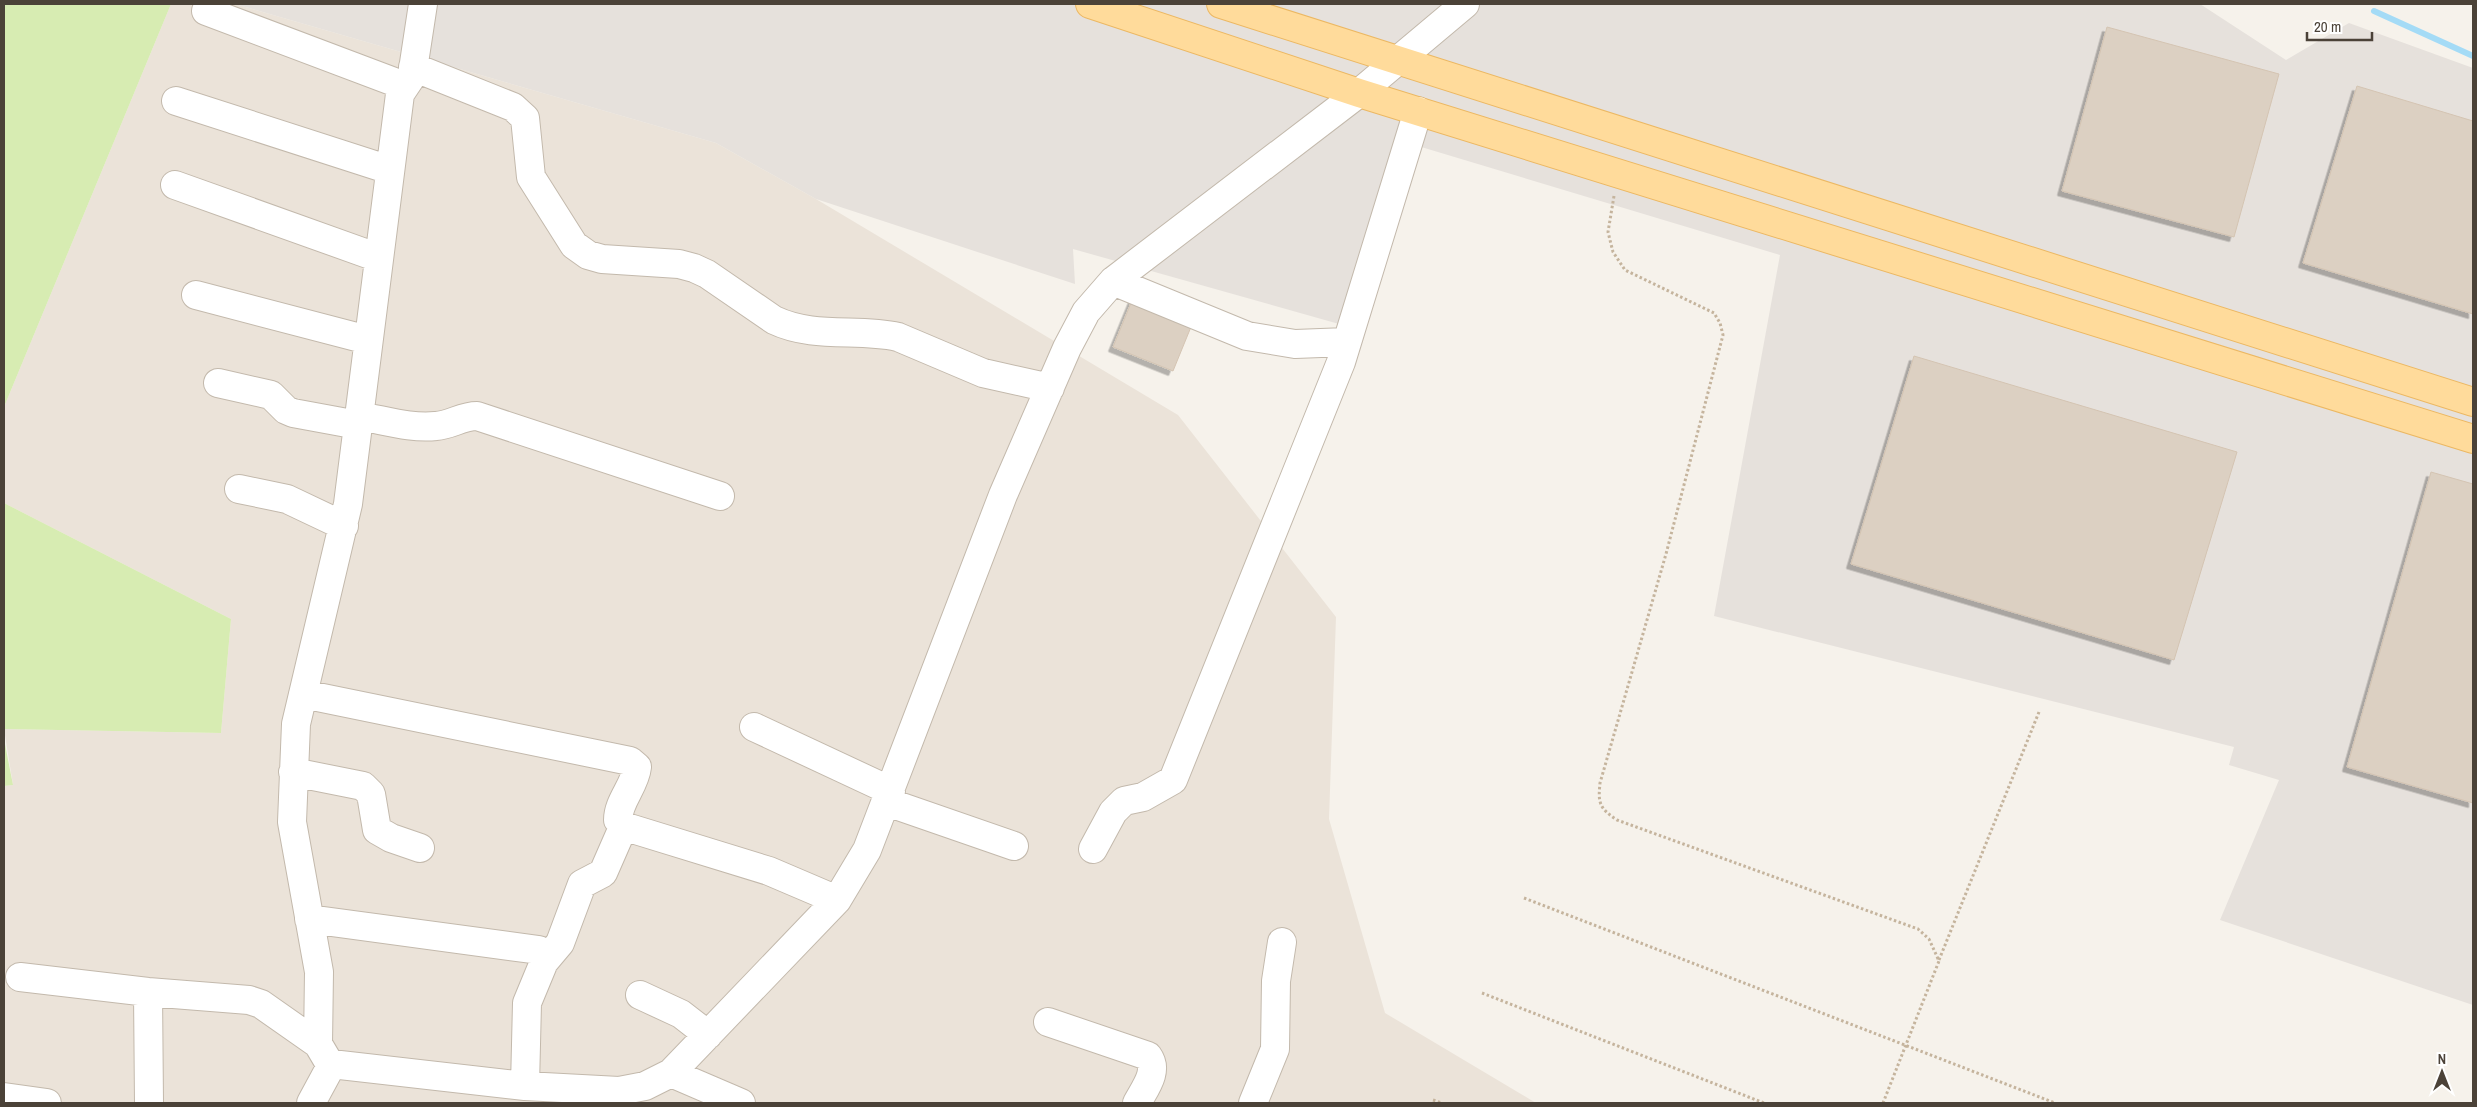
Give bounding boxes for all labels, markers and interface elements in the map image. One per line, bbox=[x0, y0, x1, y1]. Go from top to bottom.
scale bar bbox=[2307, 10, 2372, 42]
text: 20 m bbox=[2314, 16, 2341, 37]
north arrow bbox=[2417, 1047, 2467, 1097]
text: N bbox=[2438, 1050, 2446, 1068]

